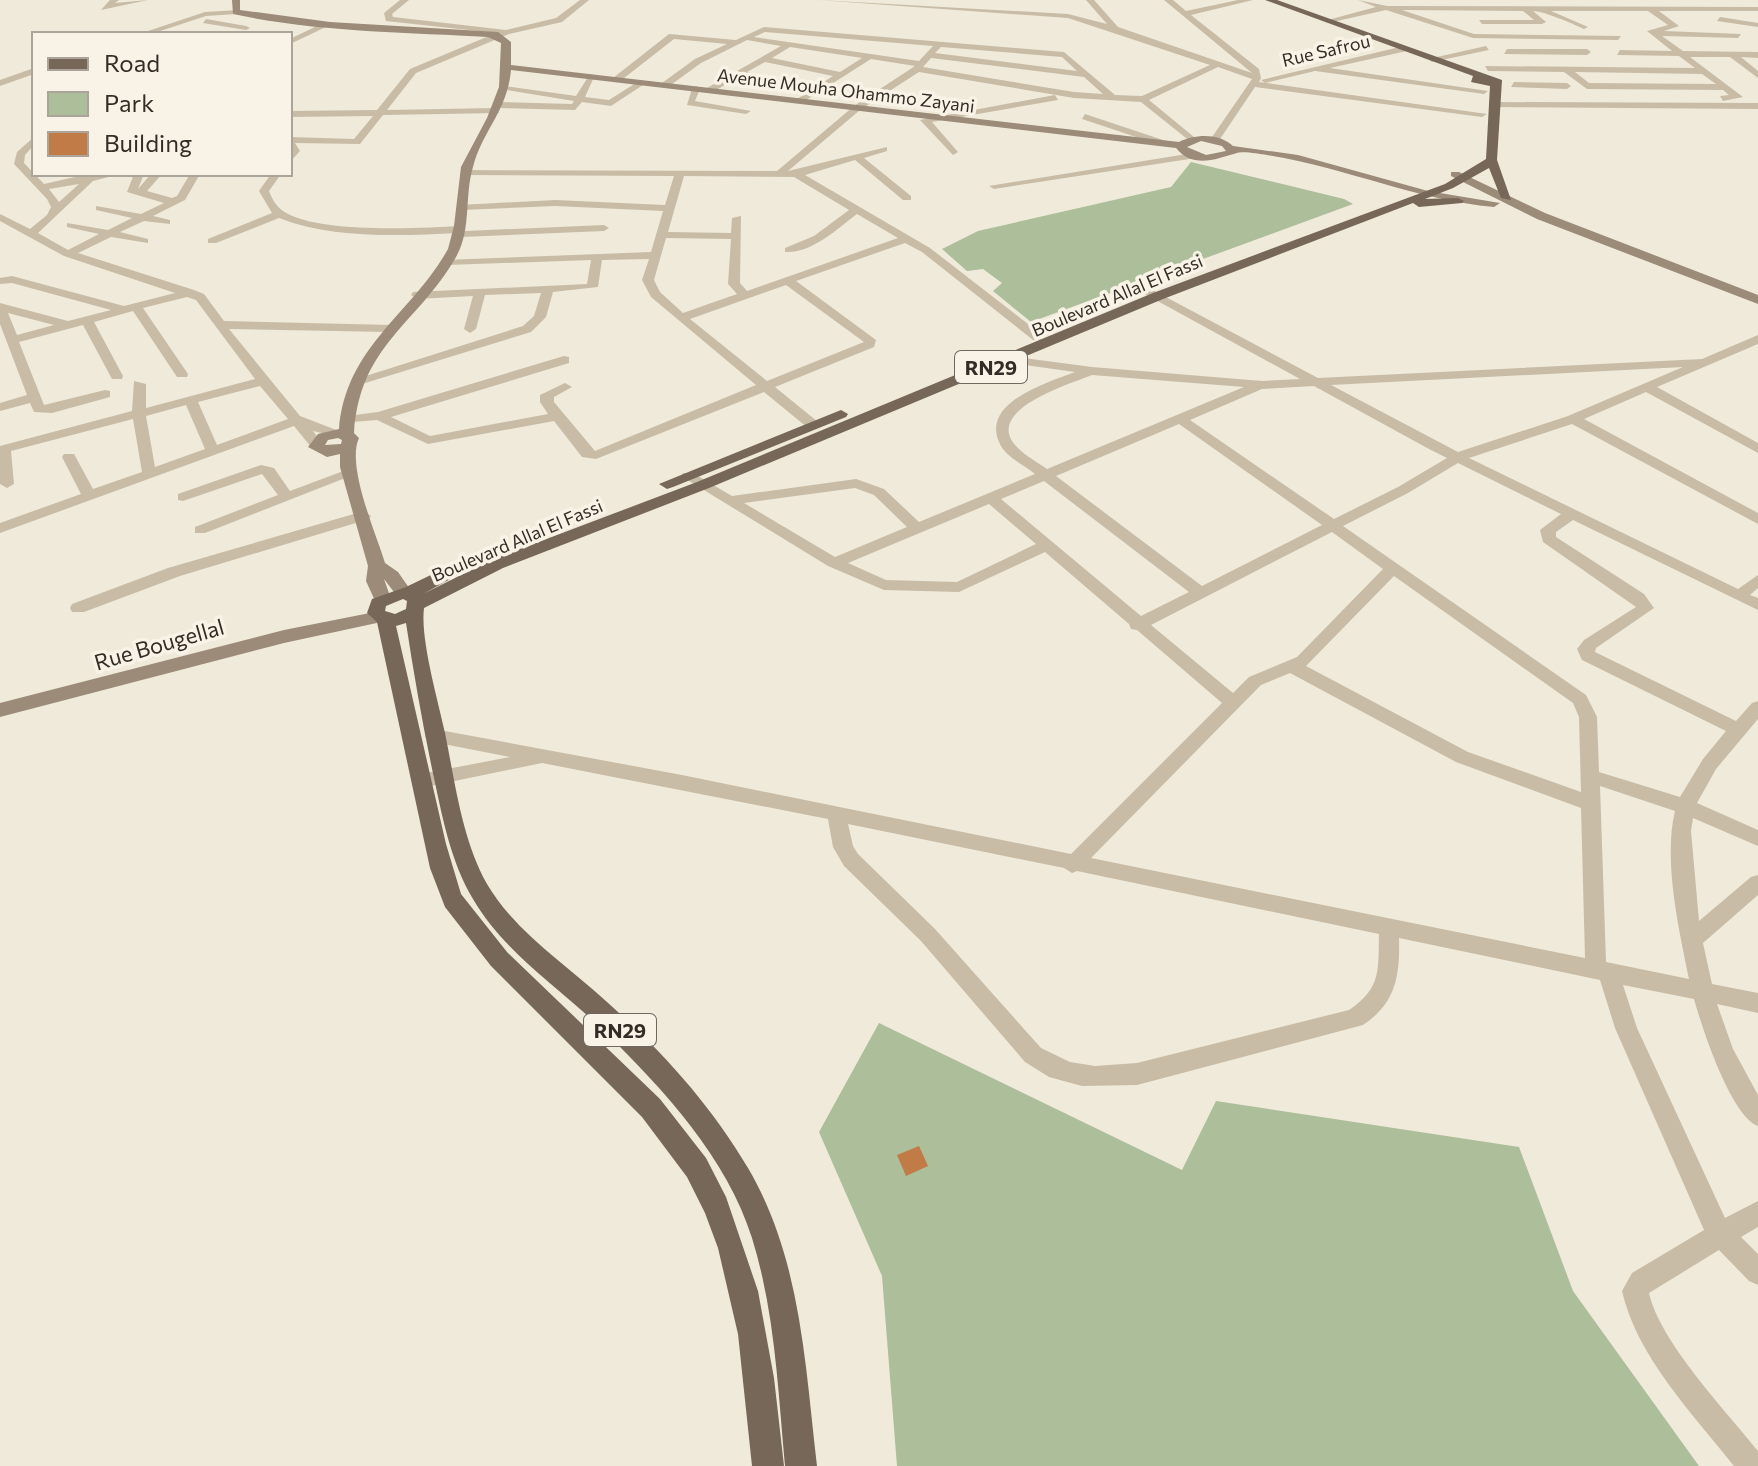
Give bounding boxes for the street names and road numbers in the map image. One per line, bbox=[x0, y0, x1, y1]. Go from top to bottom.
street label: Rue Safrou bbox=[1280, 29, 1372, 71]
street label: Avenue Mouha Ohammo Zayani bbox=[716, 63, 976, 117]
street label: Boulevard Allal El Fassi bbox=[1028, 249, 1206, 341]
road number: RN29 bbox=[955, 351, 1027, 383]
street label: Boulevard Allal El Fassi bbox=[428, 494, 606, 586]
street label: Rue Bougellal bbox=[91, 613, 227, 675]
road number: RN29 bbox=[584, 1014, 656, 1046]

